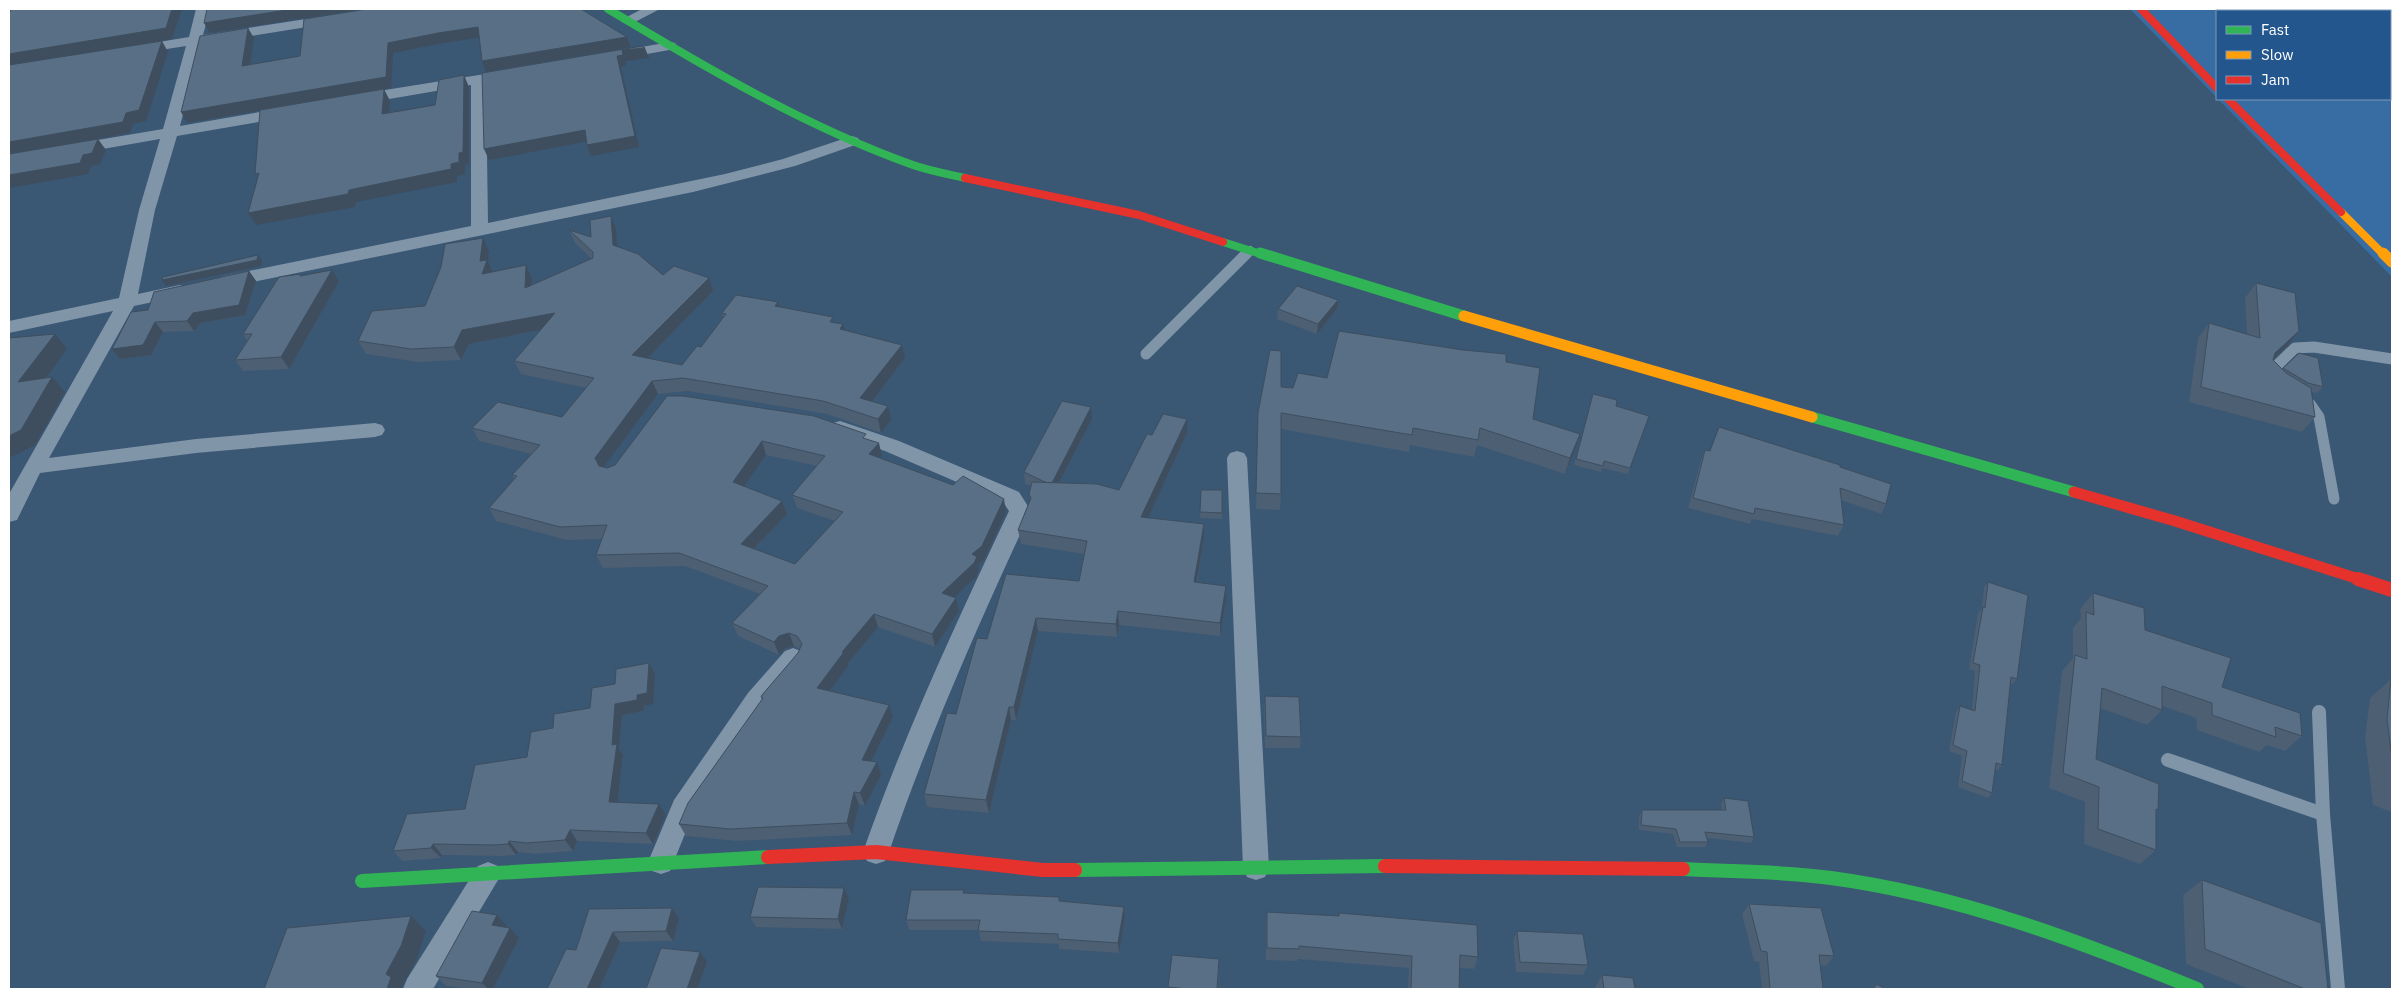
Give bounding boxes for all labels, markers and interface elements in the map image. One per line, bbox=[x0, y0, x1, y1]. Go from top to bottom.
legend bbox=[2216, 10, 2391, 100]
text: Fast bbox=[2261, 20, 2289, 39]
text: Slow bbox=[2261, 45, 2294, 64]
text: Jam bbox=[2261, 70, 2290, 89]

